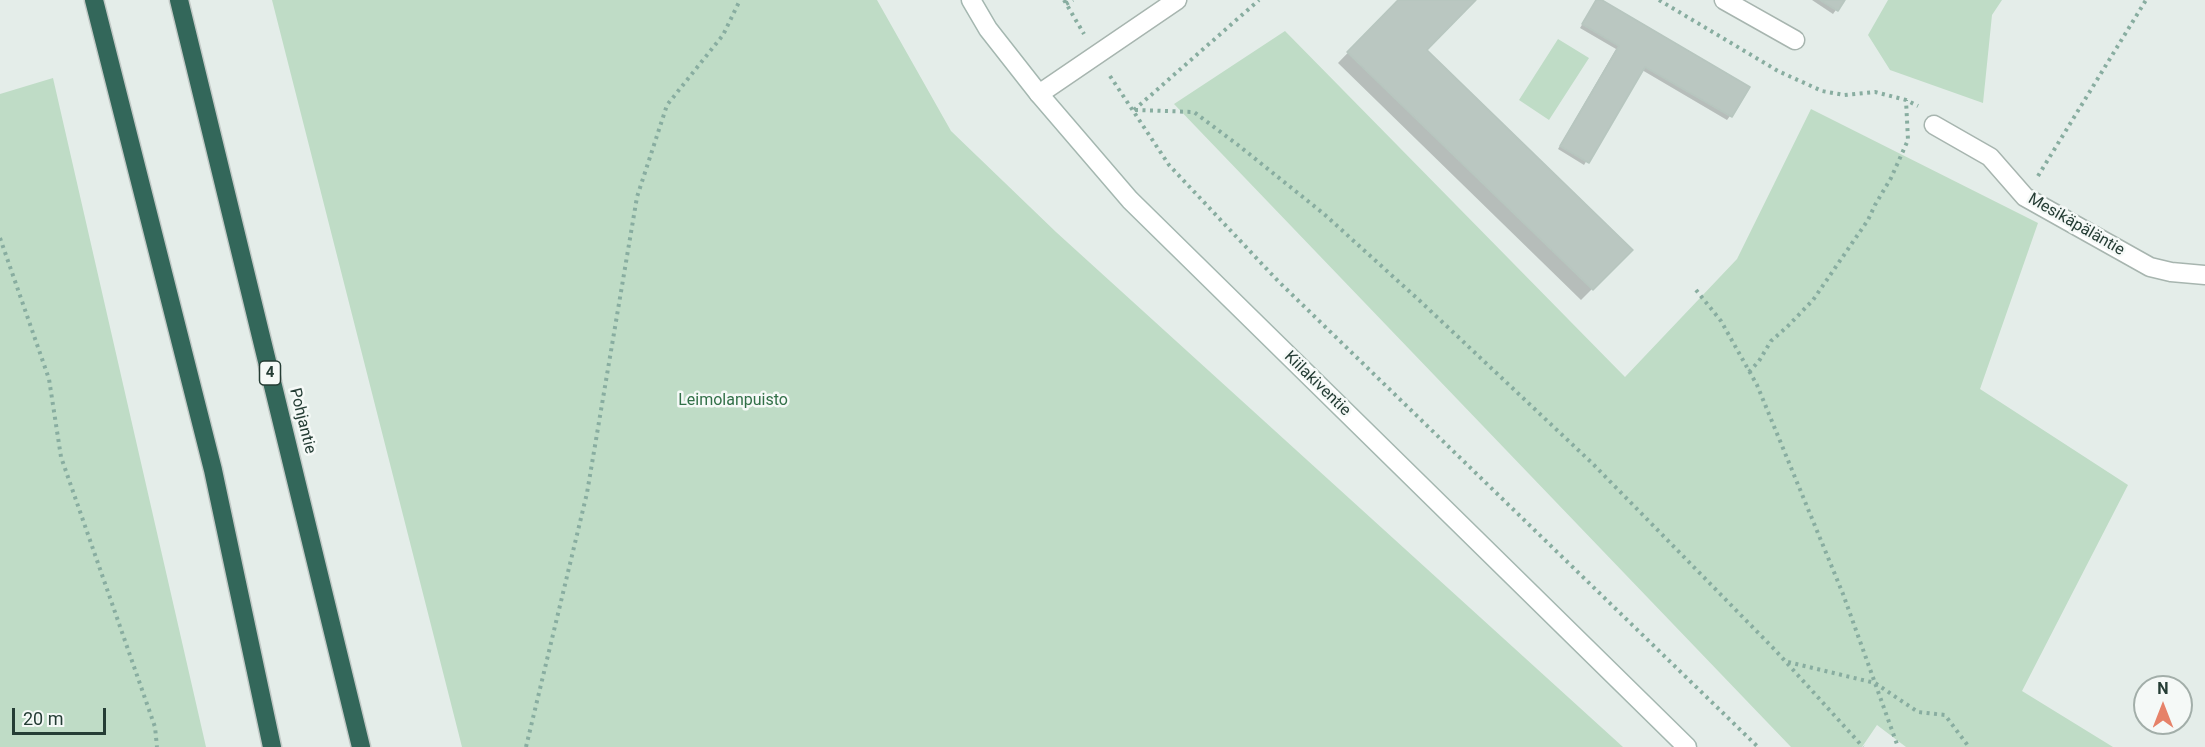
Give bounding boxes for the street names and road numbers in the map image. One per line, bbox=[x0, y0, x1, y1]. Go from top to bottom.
street label: Mesikäpäläntie bbox=[2024, 190, 2128, 260]
street label: Kiilakiventie bbox=[1280, 348, 1354, 420]
road number: 4 bbox=[260, 361, 280, 385]
street label: Pohjantie bbox=[285, 386, 319, 456]

